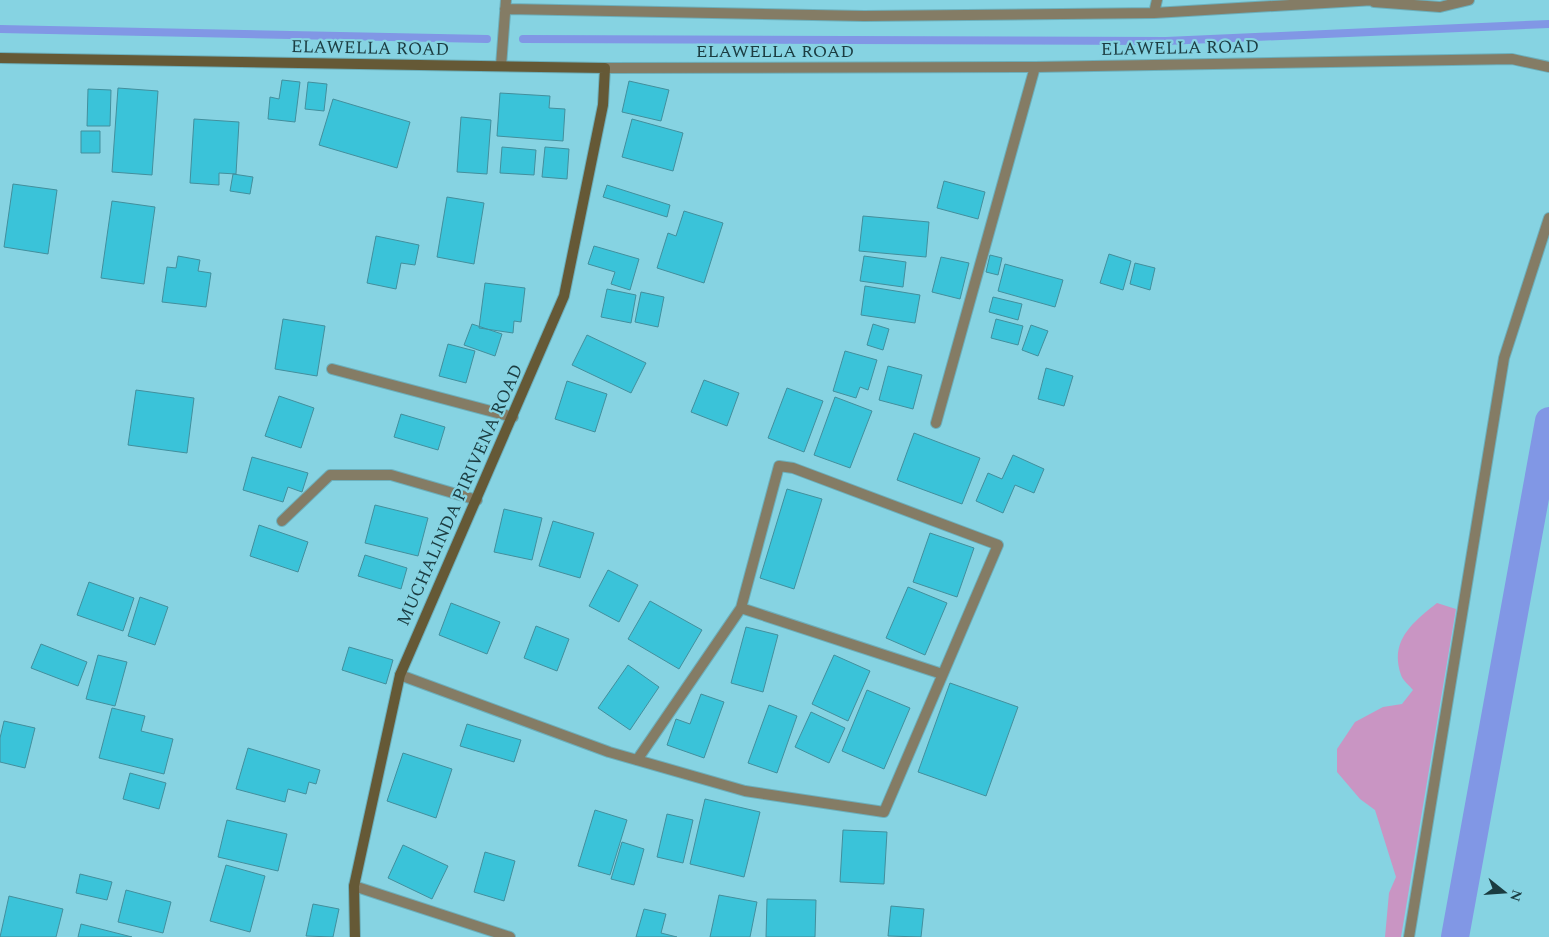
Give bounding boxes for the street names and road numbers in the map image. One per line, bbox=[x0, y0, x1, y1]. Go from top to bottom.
street label: ELAWELLA ROAD bbox=[291, 33, 449, 63]
street label: ELAWELLA ROAD bbox=[1101, 33, 1259, 63]
street label: ELAWELLA ROAD bbox=[696, 38, 854, 65]
street label: MUCHALINDA PIRIVENA ROAD bbox=[390, 360, 530, 630]

